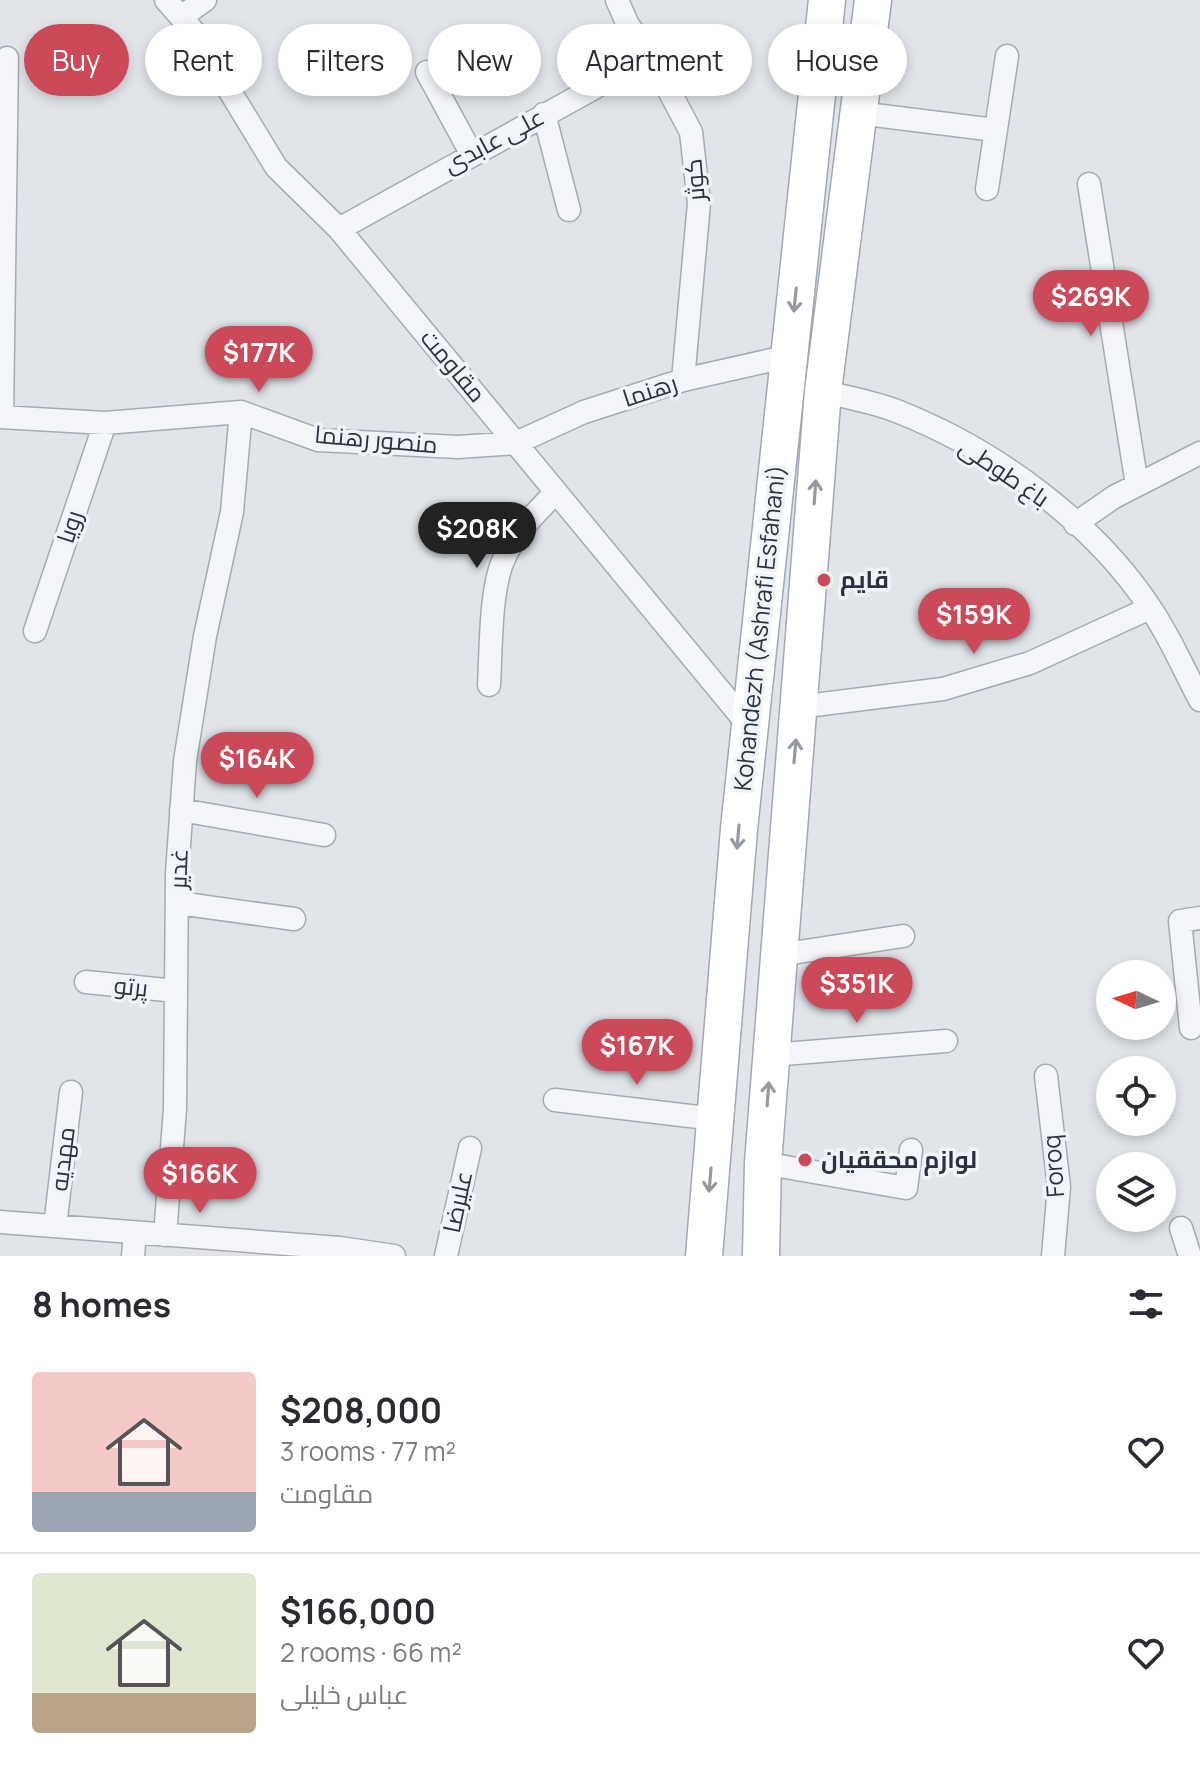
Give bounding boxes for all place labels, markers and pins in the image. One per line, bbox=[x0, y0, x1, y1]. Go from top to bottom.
pin: $269K bbox=[1035, 270, 1147, 338]
pin: $177K bbox=[203, 326, 315, 394]
pin: $208K bbox=[421, 502, 533, 570]
place label: قایم bbox=[840, 562, 889, 596]
marker: قایم bbox=[815, 571, 833, 589]
pin: $159K bbox=[918, 588, 1030, 656]
pin: $164K bbox=[201, 732, 313, 800]
pin: $351K bbox=[801, 957, 913, 1025]
pin: $167K bbox=[581, 1019, 693, 1087]
place label: لوازم محققیان bbox=[821, 1142, 977, 1176]
pin: $166K bbox=[144, 1147, 256, 1215]
marker: لوازم محققیان bbox=[796, 1151, 814, 1169]

